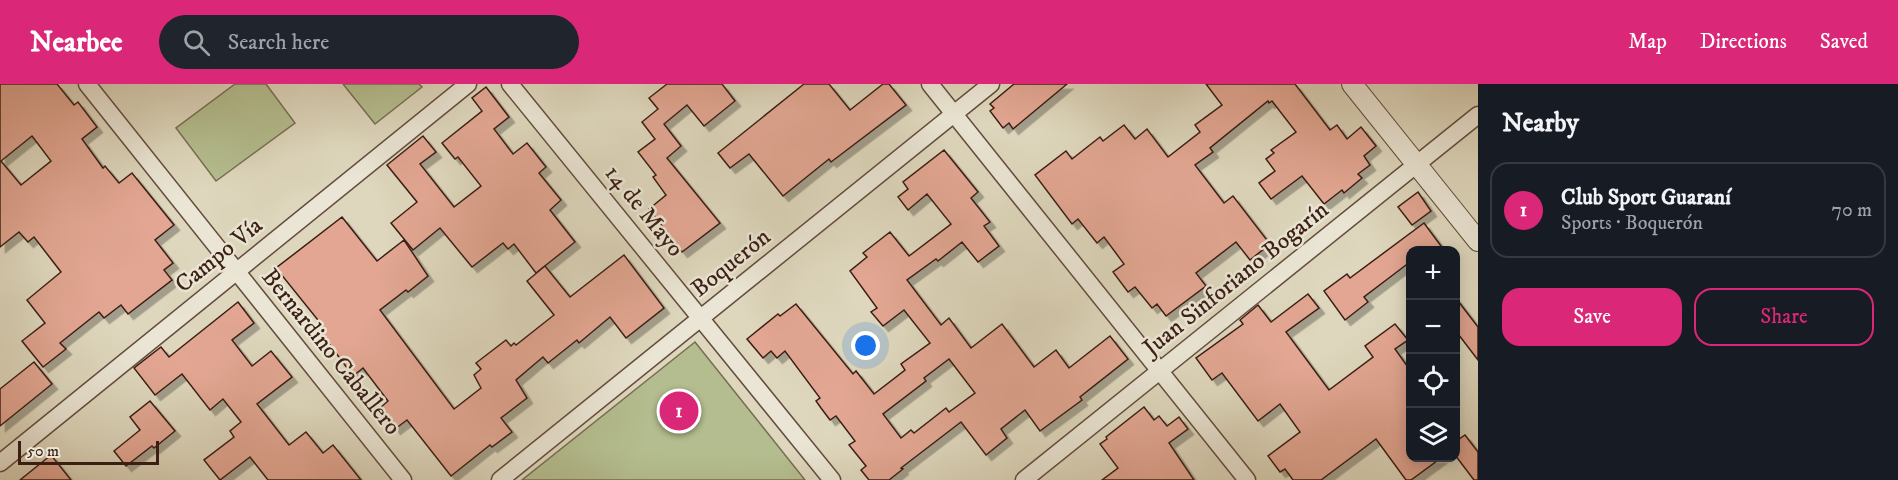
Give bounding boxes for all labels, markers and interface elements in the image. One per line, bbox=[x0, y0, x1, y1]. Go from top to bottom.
search box bbox=[159, 15, 579, 69]
text: Nearbee bbox=[30, 25, 123, 60]
icon: search bbox=[180, 26, 213, 59]
text: Search here bbox=[228, 29, 329, 56]
text: Map bbox=[1628, 29, 1667, 55]
text: Directions bbox=[1700, 29, 1787, 55]
text: Saved bbox=[1820, 29, 1868, 55]
text: Nearby bbox=[1502, 107, 1579, 140]
street label: 14 de Mayo bbox=[598, 159, 690, 263]
text: Club Sport Guaraní bbox=[1561, 184, 1731, 211]
street label: Juan Sinforiano Bogarín bbox=[1136, 195, 1335, 364]
text: 1 bbox=[1520, 198, 1527, 223]
text: 70 m bbox=[1831, 198, 1872, 223]
street label: Campo Vía bbox=[169, 210, 269, 299]
text: Sports · Boquerón bbox=[1561, 211, 1703, 236]
street label: Boquerón bbox=[685, 222, 777, 304]
map controls bbox=[1406, 246, 1460, 462]
button: + bbox=[1406, 246, 1460, 300]
street label: Bernardino Caballero bbox=[255, 263, 407, 441]
button: Save bbox=[1502, 288, 1682, 346]
button: Share bbox=[1694, 288, 1874, 346]
button: − bbox=[1406, 300, 1460, 354]
your location bbox=[851, 331, 880, 360]
button: locate bbox=[1406, 354, 1460, 408]
pin: 1 bbox=[660, 388, 698, 434]
button: layers bbox=[1406, 408, 1460, 462]
scale bar bbox=[18, 438, 159, 466]
text: 50 m bbox=[27, 441, 59, 461]

